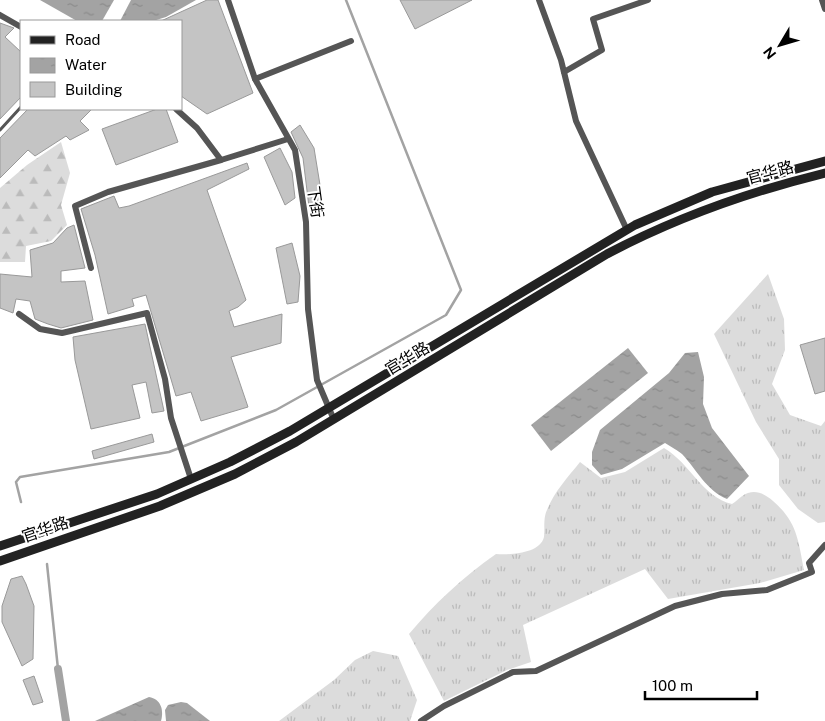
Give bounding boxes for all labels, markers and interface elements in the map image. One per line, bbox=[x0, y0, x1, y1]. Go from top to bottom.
legend bbox=[20, 20, 182, 110]
north arrow bbox=[755, 20, 805, 70]
text: Road bbox=[65, 31, 101, 48]
text: N bbox=[760, 44, 779, 62]
text: Water bbox=[65, 56, 107, 73]
text: Building bbox=[65, 81, 123, 98]
street label: 官华路 bbox=[744, 157, 796, 188]
street label: 下街 bbox=[304, 185, 327, 219]
street label: 官华路 bbox=[382, 338, 433, 379]
street label: 官华路 bbox=[19, 513, 71, 546]
scale bar bbox=[645, 668, 758, 700]
text: 100 m bbox=[652, 677, 693, 694]

